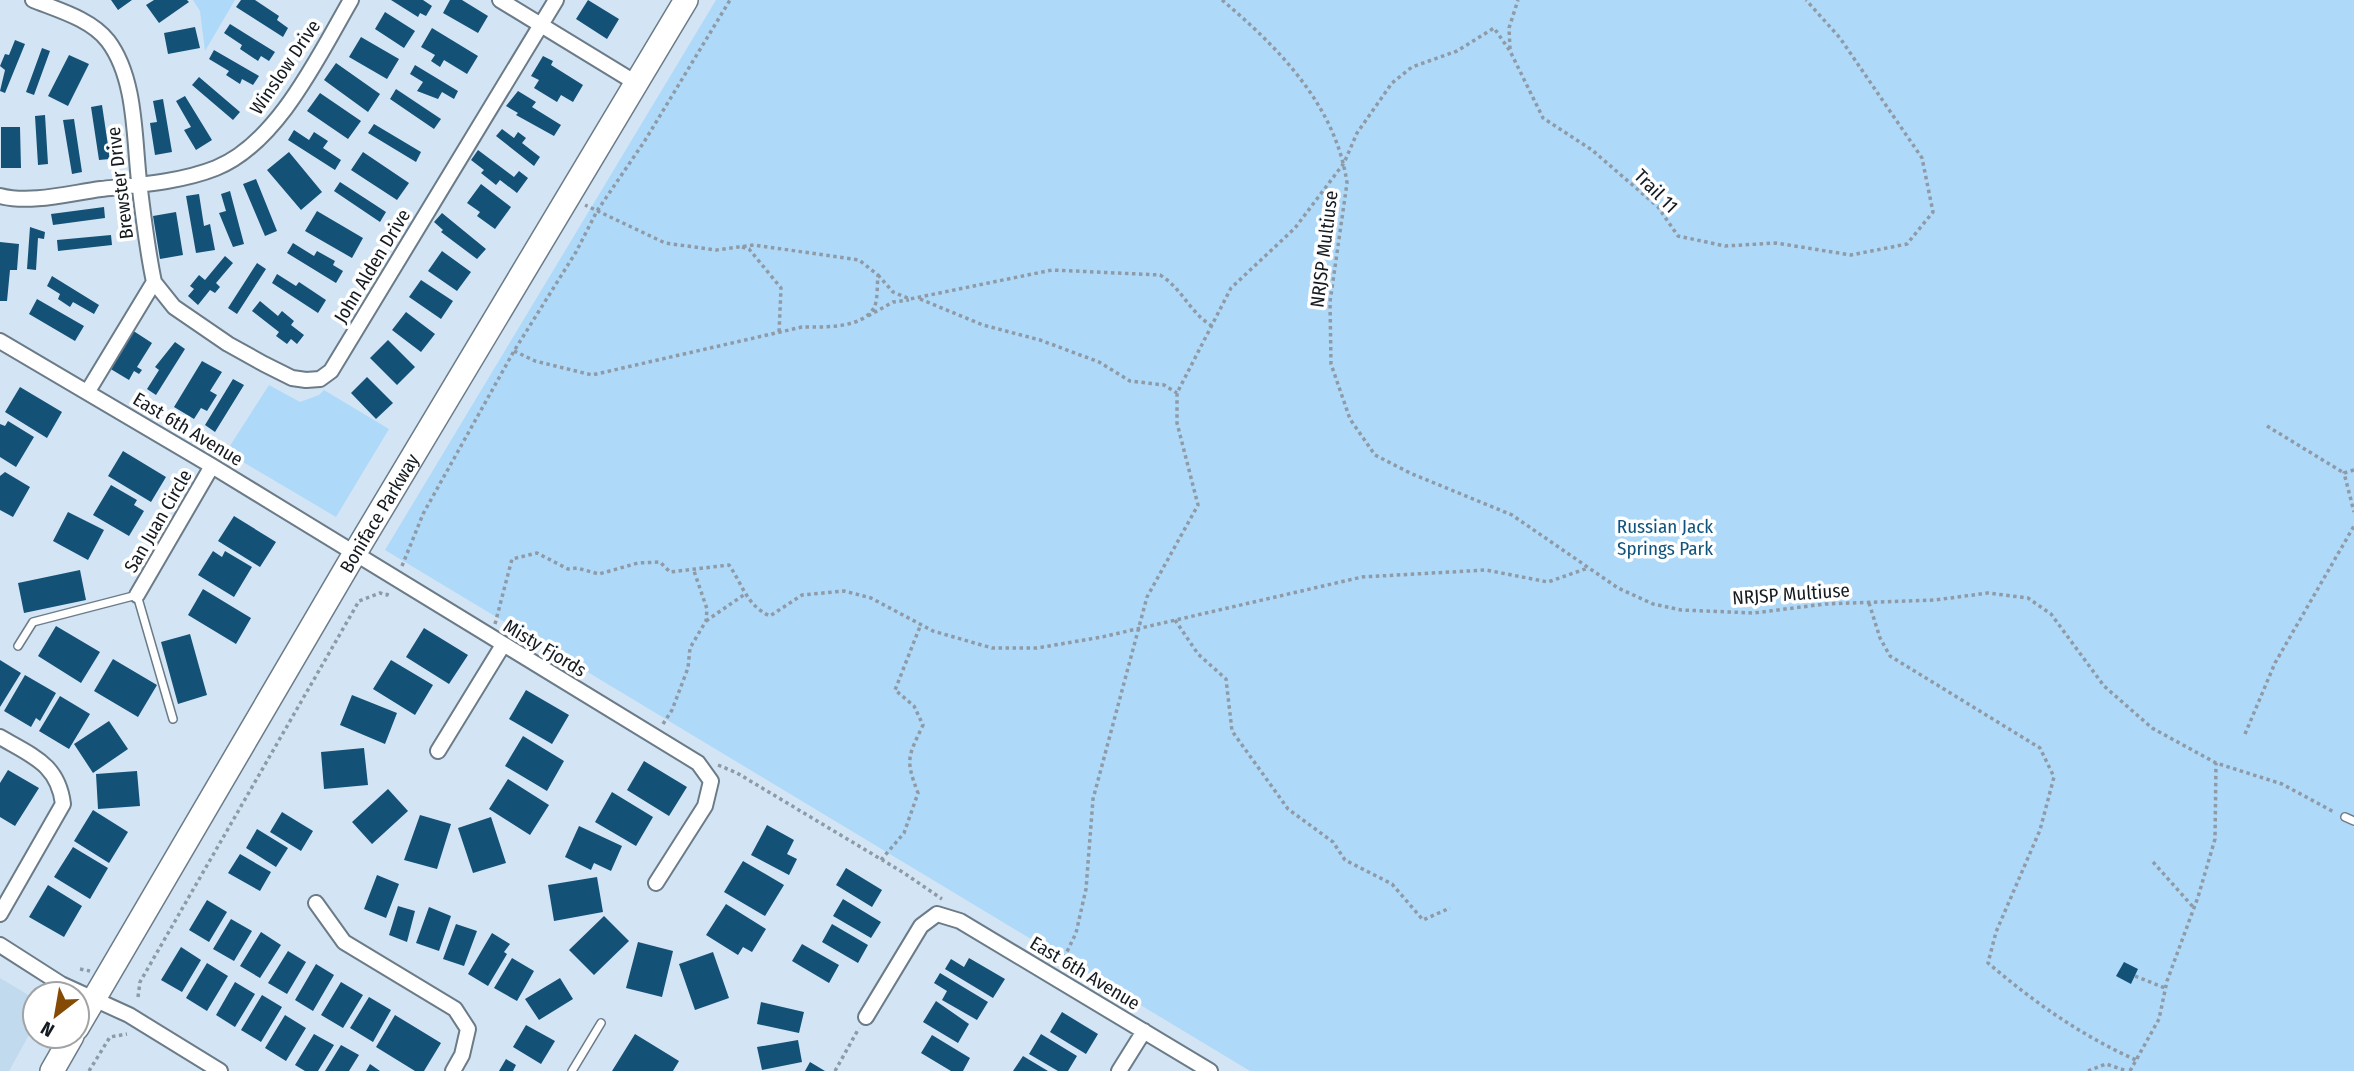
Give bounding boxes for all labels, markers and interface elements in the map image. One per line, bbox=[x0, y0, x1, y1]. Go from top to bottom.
street label: Winslow Drive bbox=[245, 15, 325, 119]
street label: Brewster Drive bbox=[102, 125, 138, 241]
street label: Trail 11 bbox=[1629, 164, 1683, 218]
street label: NRJSP Multiuse bbox=[1305, 189, 1343, 309]
street label: John Alden Drive bbox=[329, 205, 415, 327]
street label: East 6th Avenue bbox=[129, 387, 247, 471]
street label: Boniface Parkway bbox=[335, 449, 424, 577]
street label: San Juan Circle bbox=[119, 465, 197, 577]
park label: Russian Jack Springs Park bbox=[1617, 515, 1713, 560]
street label: NRJSP Multiuse bbox=[1732, 578, 1850, 610]
street label: Misty Fjords bbox=[499, 614, 591, 682]
street label: East 6th Avenue bbox=[1026, 931, 1144, 1015]
north arrow bbox=[21, 980, 91, 1050]
text: N bbox=[37, 1016, 58, 1042]

